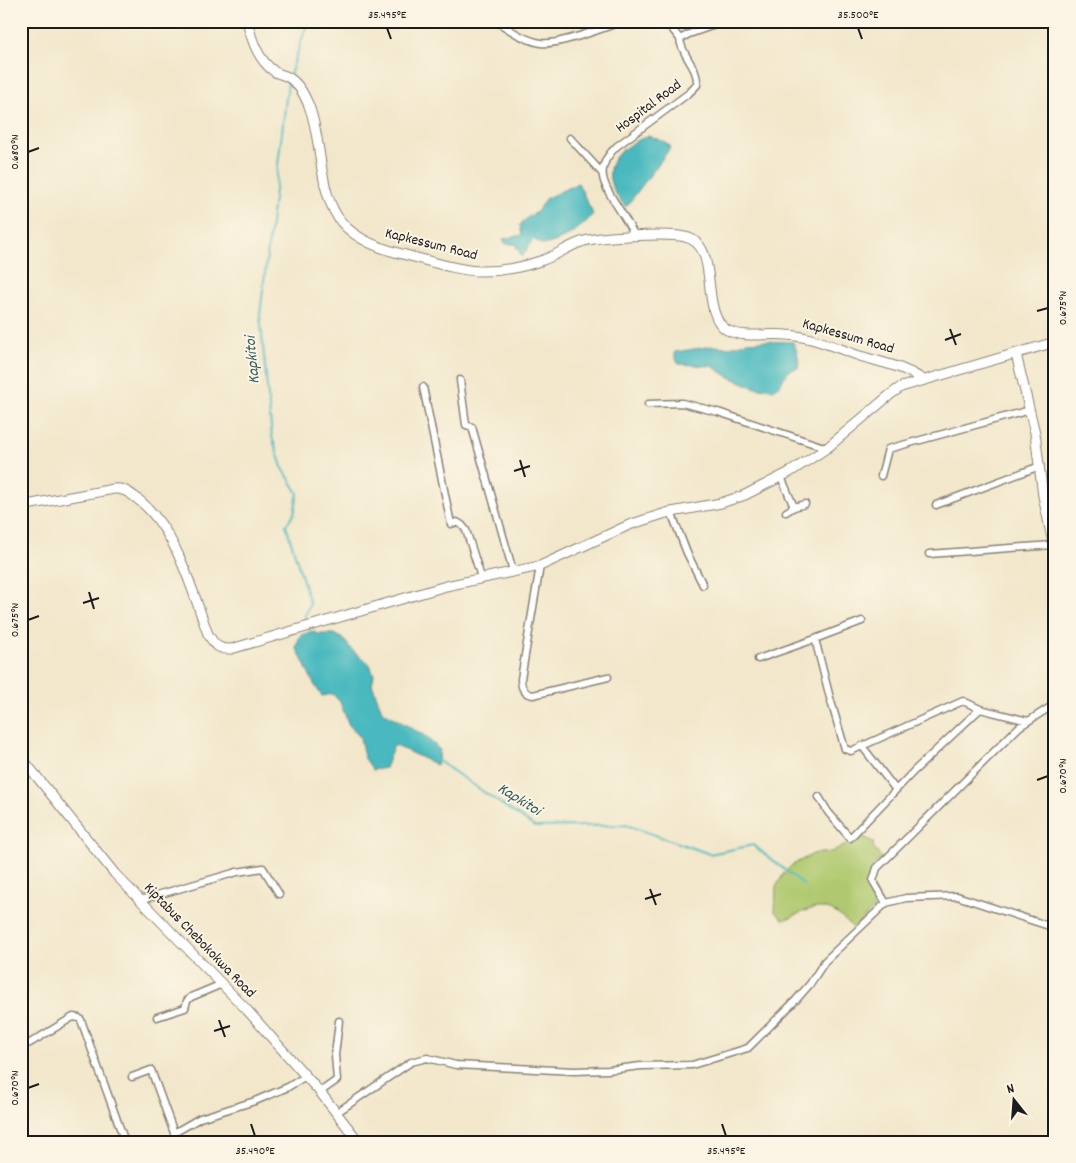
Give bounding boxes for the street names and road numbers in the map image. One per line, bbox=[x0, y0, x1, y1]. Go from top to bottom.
street label: Hospital Road bbox=[611, 75, 687, 139]
street label: Kapkessum Road bbox=[382, 223, 480, 267]
street label: Kapkessum Road bbox=[800, 313, 896, 361]
street label: Kiptabus Chebokokwa Road bbox=[138, 878, 260, 1004]

